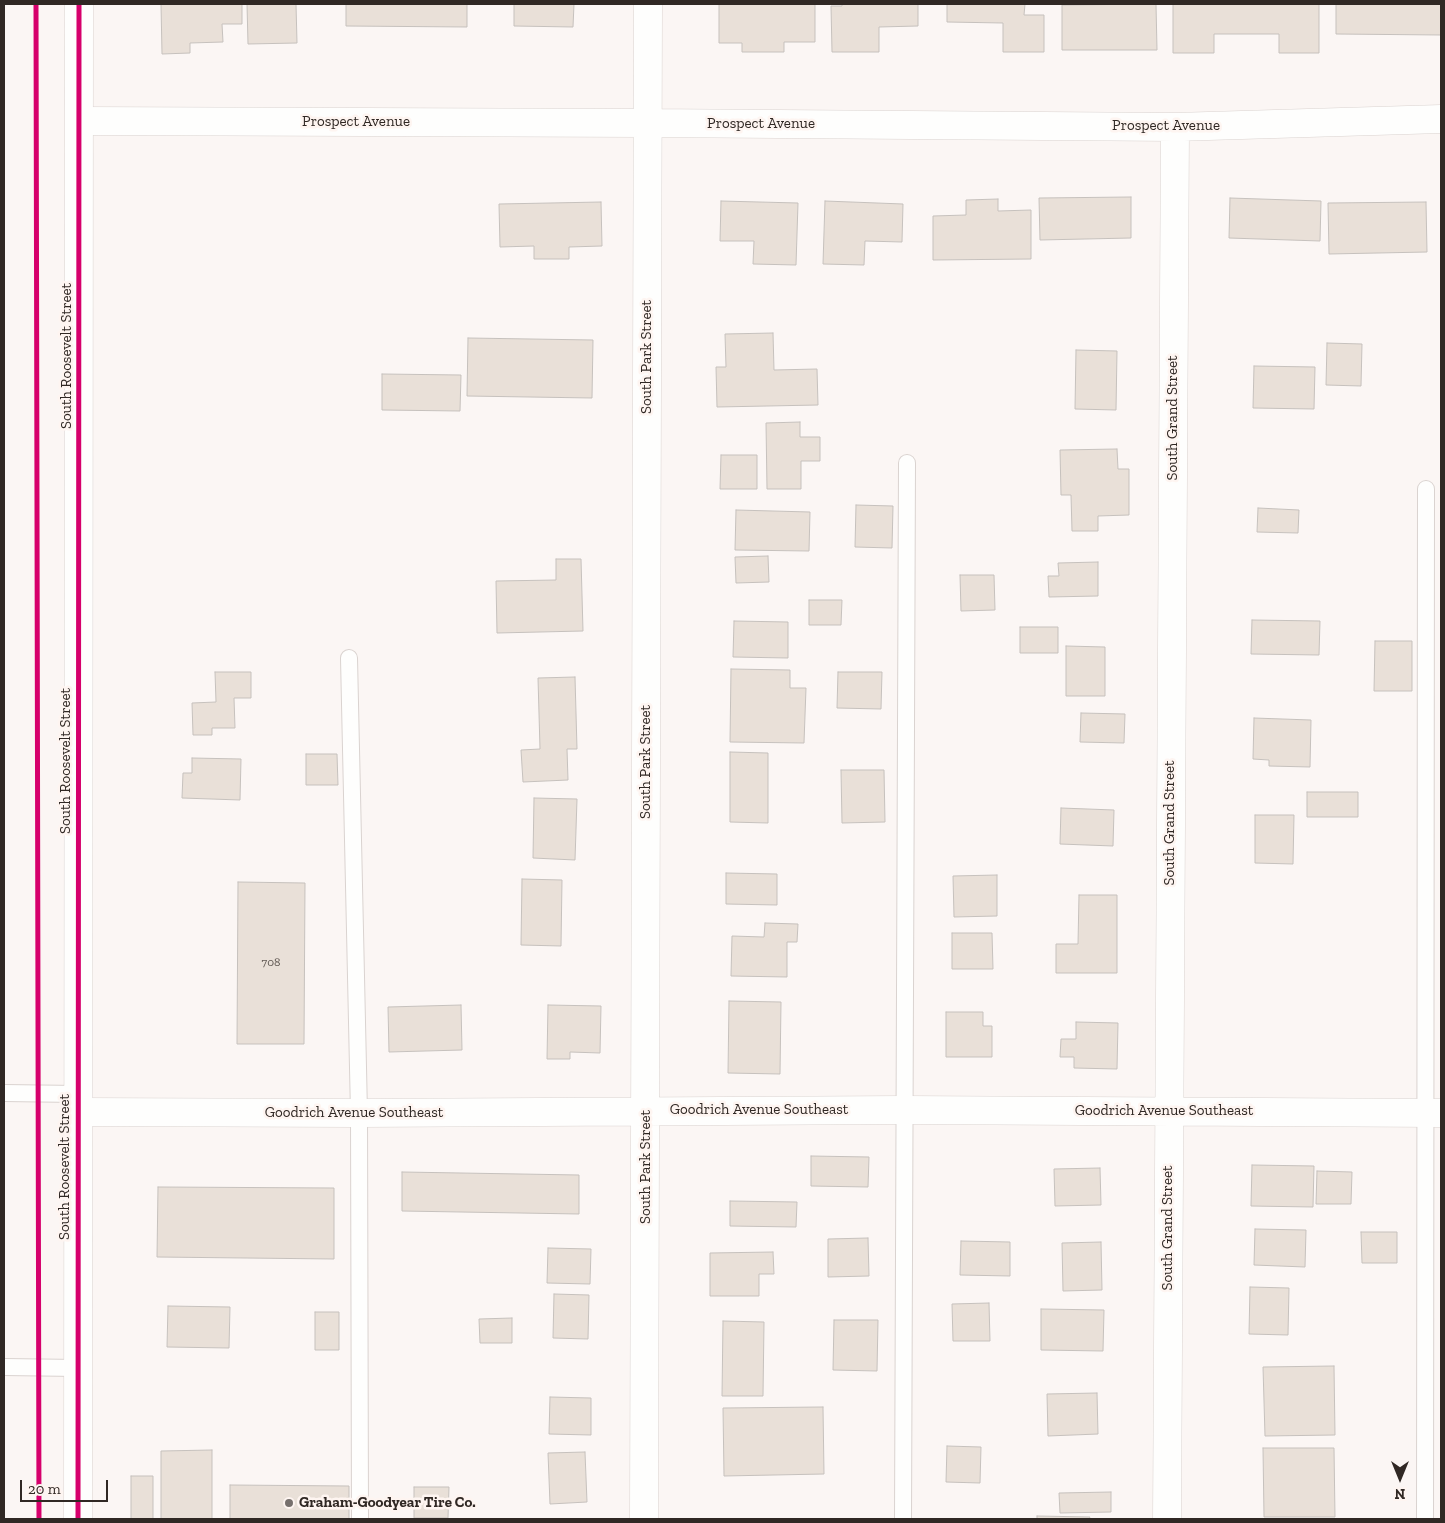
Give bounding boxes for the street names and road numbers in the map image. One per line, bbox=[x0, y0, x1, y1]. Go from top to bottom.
street label: Prospect Avenue bbox=[302, 113, 410, 131]
street label: Prospect Avenue bbox=[707, 115, 815, 133]
street label: Prospect Avenue bbox=[1112, 117, 1220, 135]
street label: South Roosevelt Street bbox=[58, 283, 76, 429]
street label: South Park Street bbox=[638, 300, 656, 414]
street label: South Grand Street bbox=[1164, 355, 1182, 481]
street label: South Roosevelt Street bbox=[57, 688, 75, 834]
street label: South Park Street bbox=[637, 705, 655, 819]
street label: South Grand Street bbox=[1161, 760, 1179, 886]
street label: South Roosevelt Street bbox=[56, 1094, 74, 1240]
street label: Goodrich Avenue Southeast bbox=[670, 1101, 848, 1119]
street label: Goodrich Avenue Southeast bbox=[1075, 1102, 1253, 1120]
street label: Goodrich Avenue Southeast bbox=[265, 1104, 443, 1122]
street label: South Park Street bbox=[637, 1110, 655, 1224]
street label: South Grand Street bbox=[1159, 1165, 1177, 1291]

